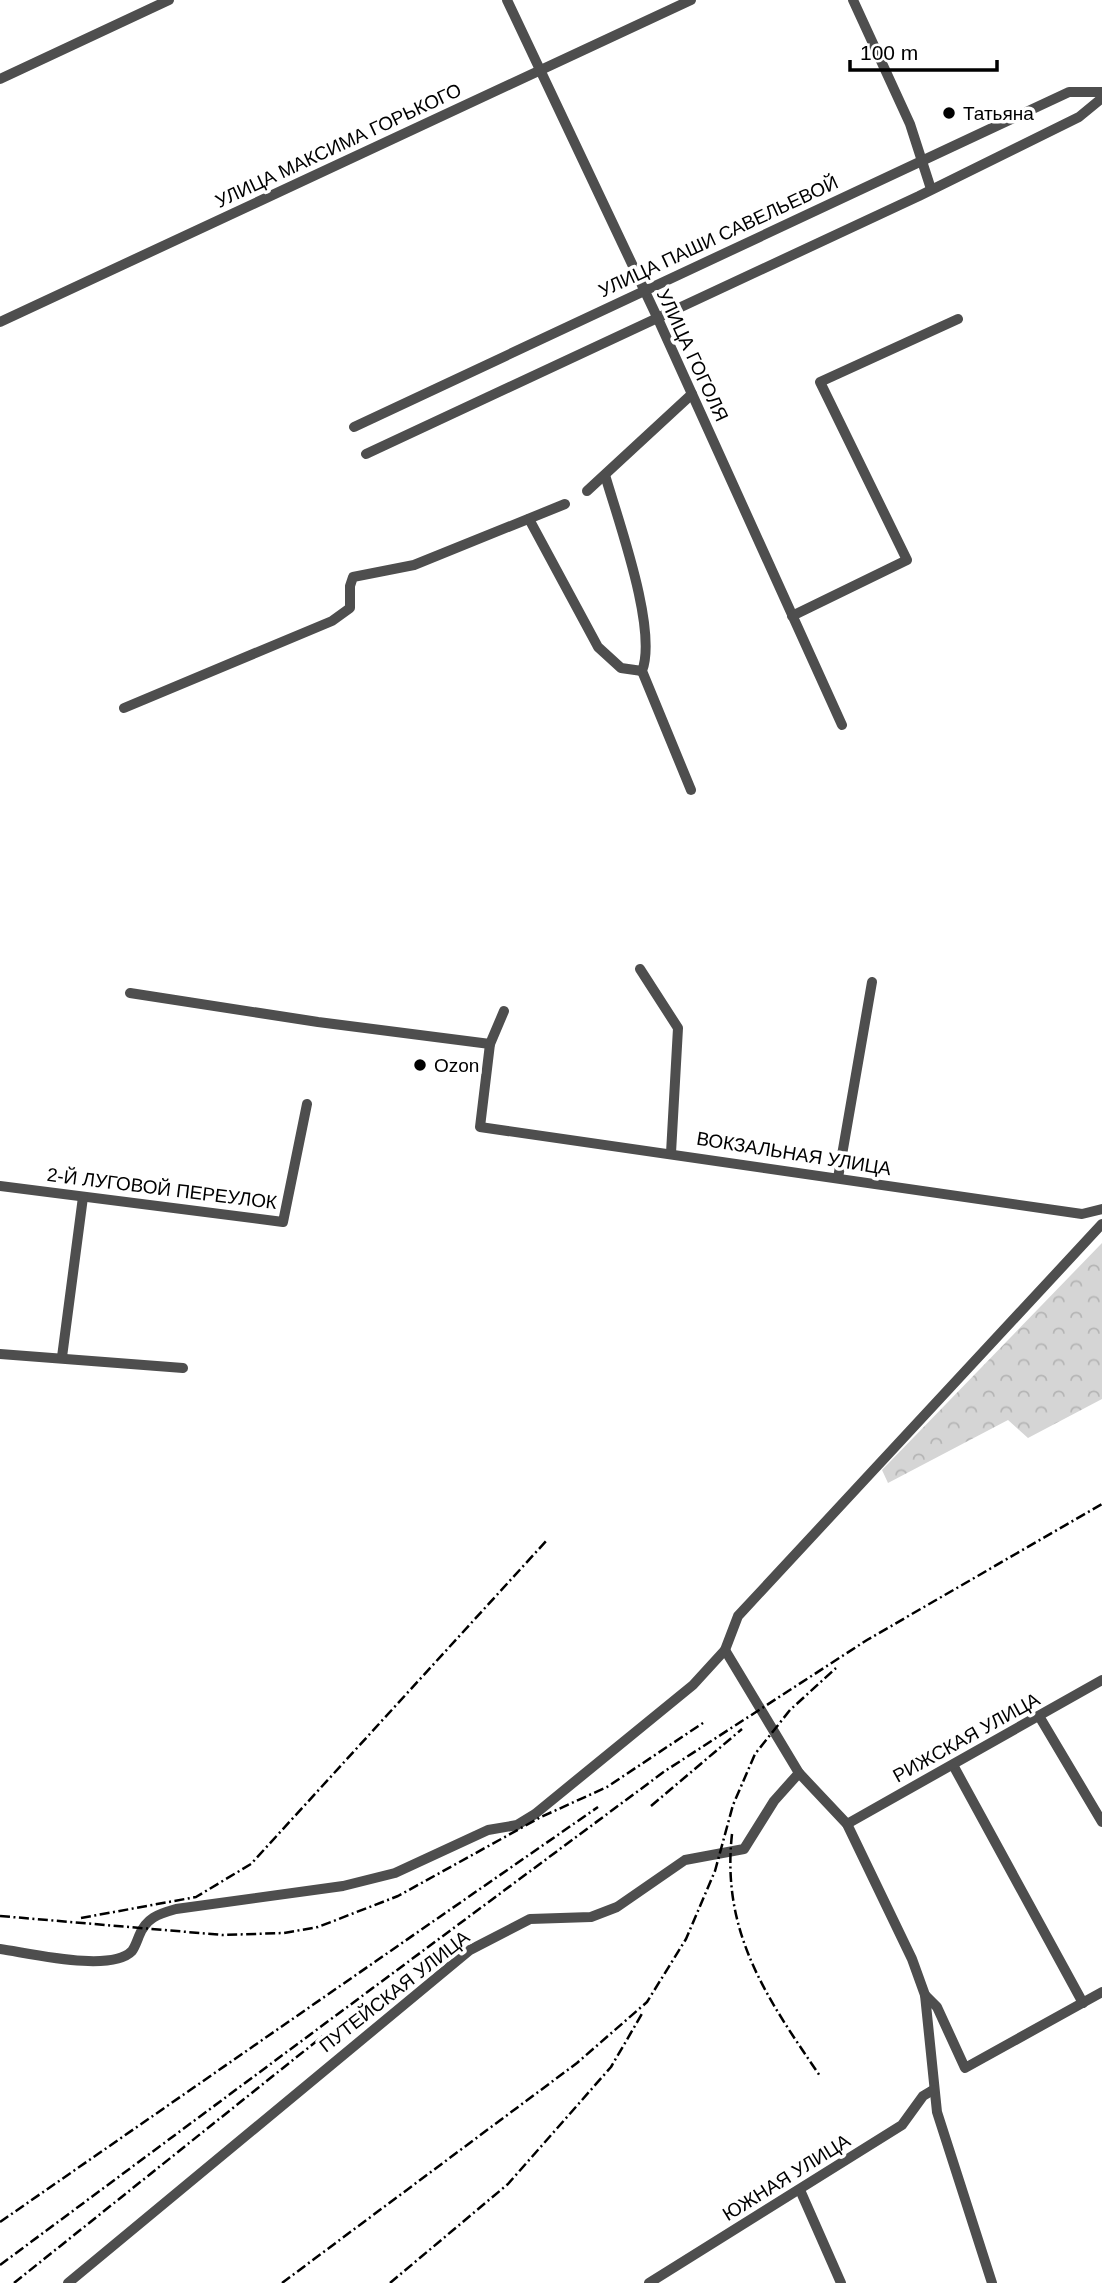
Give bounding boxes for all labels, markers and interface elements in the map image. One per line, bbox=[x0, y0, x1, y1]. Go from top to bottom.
scale bar bbox=[850, 28, 997, 72]
text: 100 m bbox=[860, 41, 918, 64]
street label: УЛИЦА МАКСИМА ГОРЬКОГО bbox=[212, 79, 464, 212]
place label: Татьяна bbox=[963, 103, 1034, 124]
marker: Татьяна bbox=[941, 105, 957, 121]
street label: УЛИЦА ПАШИ САВЕЛЬЕВОЙ bbox=[595, 172, 841, 301]
street label: УЛИЦА ГОГОЛЯ bbox=[653, 286, 732, 425]
place label: Ozon bbox=[434, 1055, 479, 1076]
marker: Ozon bbox=[412, 1057, 428, 1073]
street label: ВОКЗАЛЬНАЯ УЛИЦА bbox=[695, 1128, 893, 1179]
street label: 2-Й ЛУГОВОЙ ПЕРЕУЛОК bbox=[46, 1164, 278, 1213]
street label: РИЖСКАЯ УЛИЦА bbox=[889, 1688, 1044, 1786]
street label: ПУТЕЙСКАЯ УЛИЦА bbox=[315, 1926, 474, 2056]
street label: ЮЖНАЯ УЛИЦА bbox=[719, 2130, 854, 2225]

